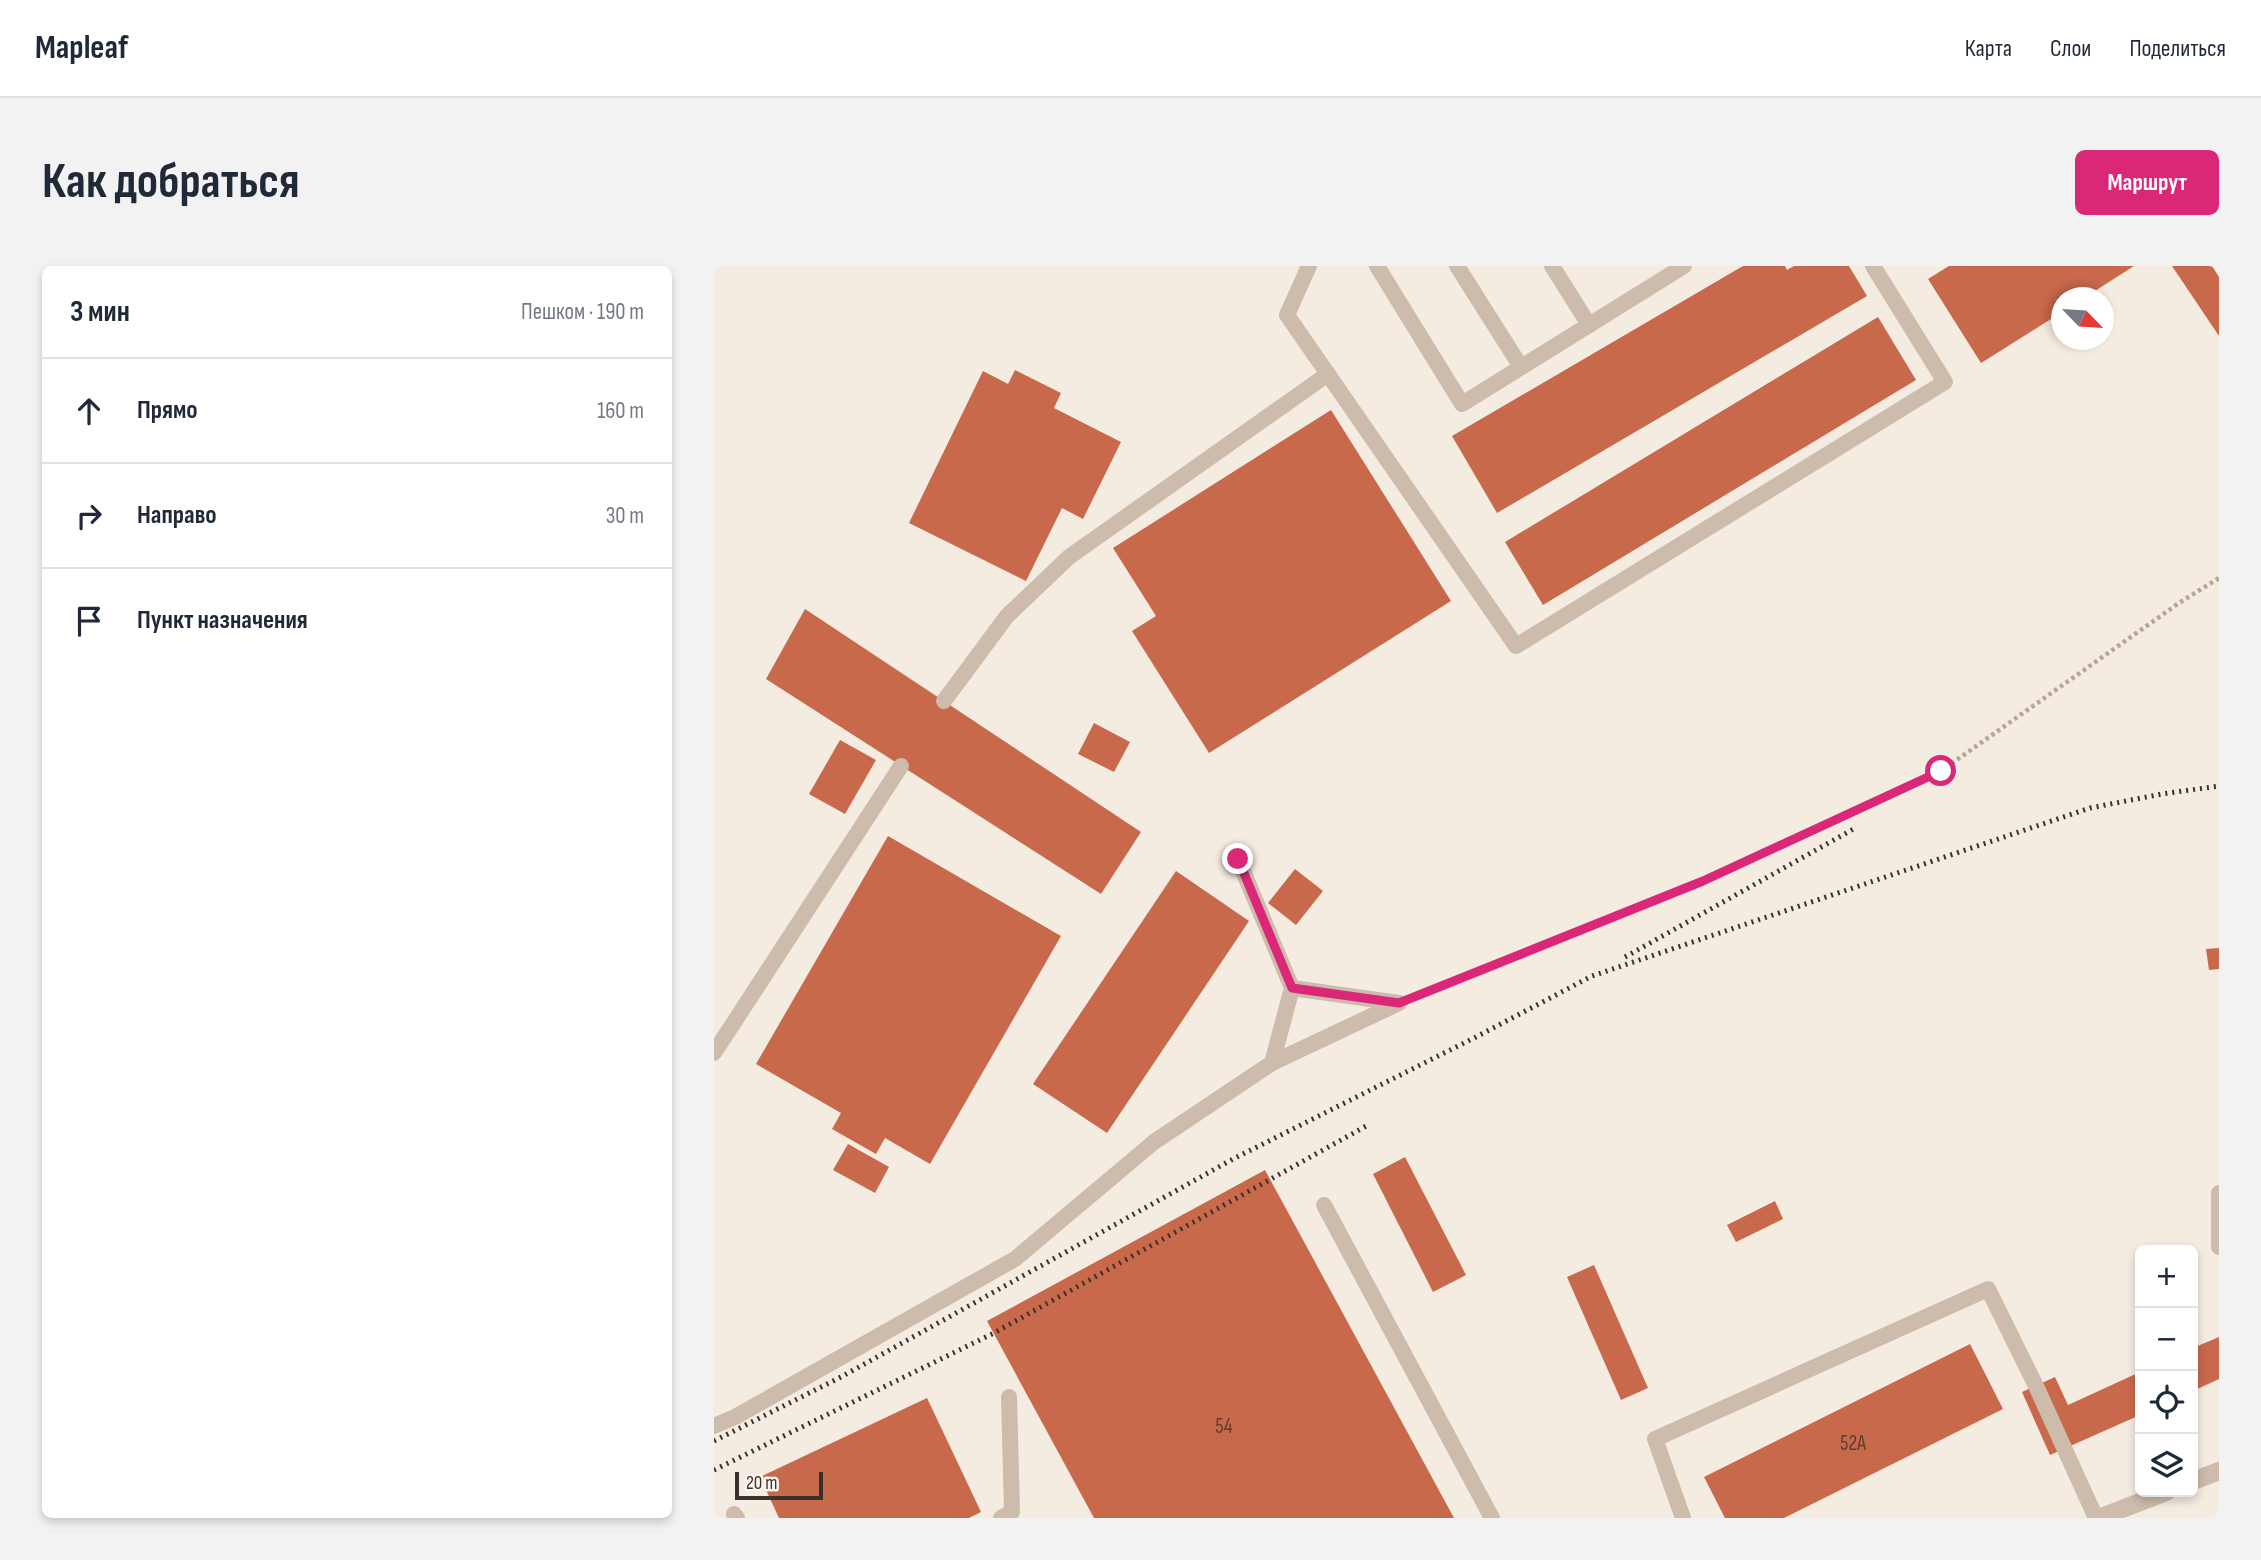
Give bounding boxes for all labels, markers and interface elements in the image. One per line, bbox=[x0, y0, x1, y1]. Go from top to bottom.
text: Mapleaf bbox=[35, 28, 128, 68]
text: Карта bbox=[1965, 34, 2012, 63]
text: Слои bbox=[2050, 34, 2091, 63]
text: Поделиться bbox=[2129, 34, 2226, 63]
button: Маршрут bbox=[2075, 150, 2219, 215]
text: Как добраться bbox=[42, 153, 300, 212]
north arrow bbox=[2051, 287, 2114, 350]
text: 3 мин bbox=[70, 294, 130, 330]
text: Пешком · 190 m bbox=[521, 298, 644, 326]
icon: ahead bbox=[70, 392, 108, 430]
text: Прямо bbox=[137, 395, 198, 426]
text: 160 m bbox=[597, 397, 644, 425]
icon: right bbox=[70, 497, 108, 535]
text: Направо bbox=[137, 500, 216, 531]
text: 30 m bbox=[606, 502, 644, 530]
icon: arrive bbox=[70, 602, 108, 640]
text: Пункт назначения bbox=[137, 605, 308, 636]
route start bbox=[1925, 755, 1956, 786]
route end bbox=[1222, 843, 1253, 874]
map controls bbox=[2135, 1245, 2198, 1497]
button: + bbox=[2135, 1245, 2198, 1308]
button: − bbox=[2135, 1308, 2198, 1371]
button: locate bbox=[2135, 1371, 2198, 1434]
house number: 54 bbox=[1215, 1414, 1233, 1439]
house number: 52А bbox=[1840, 1431, 1867, 1456]
button: layers bbox=[2135, 1434, 2198, 1497]
scale bar bbox=[735, 1469, 822, 1501]
text: 20 m bbox=[746, 1472, 778, 1495]

